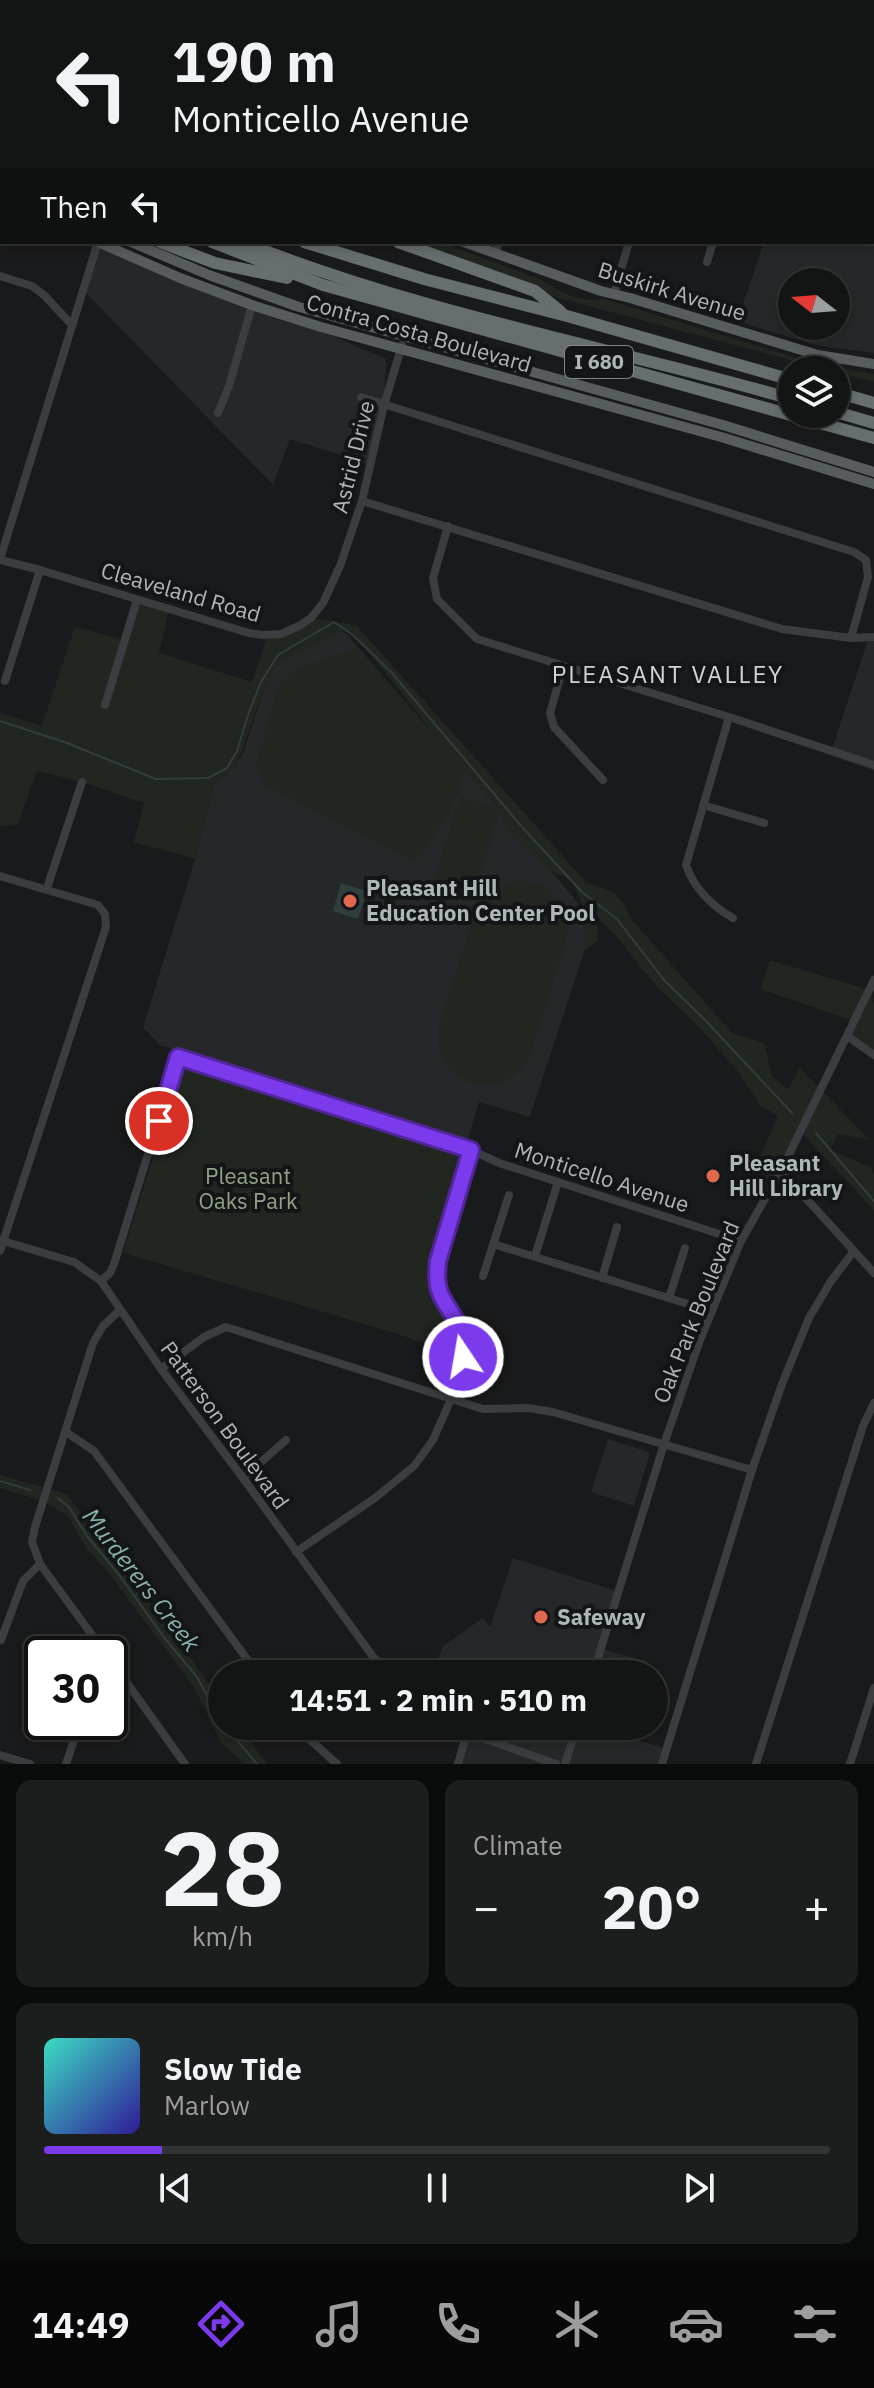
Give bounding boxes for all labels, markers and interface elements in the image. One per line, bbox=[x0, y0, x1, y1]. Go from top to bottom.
text: 190 m bbox=[172, 25, 336, 97]
icon: left bbox=[40, 32, 144, 136]
text: Monticello Avenue bbox=[172, 95, 469, 142]
icon: left bbox=[124, 184, 168, 228]
text: Then bbox=[40, 187, 108, 226]
street label: Buskirk Avenue bbox=[595, 254, 750, 327]
north arrow bbox=[778, 268, 850, 340]
map controls bbox=[778, 268, 850, 428]
street label: Contra Costa Boulevard bbox=[303, 287, 535, 378]
road number: I 680 bbox=[565, 346, 633, 378]
button: layers bbox=[778, 356, 850, 428]
street label: Astrid Drive bbox=[325, 398, 380, 516]
street label: Cleaveland Road bbox=[98, 555, 264, 628]
district label: PLEASANT VALLEY bbox=[552, 658, 784, 690]
place label: Pleasant Hill Education Center Pool bbox=[366, 873, 595, 927]
marker: Pleasant Hill Education Center Pool bbox=[341, 892, 359, 910]
pin bbox=[125, 1087, 193, 1155]
icon: arrive bbox=[137, 1099, 181, 1143]
street label: Monticello Avenue bbox=[511, 1135, 693, 1218]
place label: Pleasant Hill Library bbox=[729, 1148, 843, 1202]
park label: Pleasant Oaks Park bbox=[198, 1161, 298, 1215]
marker: Pleasant Hill Library bbox=[704, 1167, 722, 1185]
street label: Oak Park Boulevard bbox=[646, 1216, 745, 1407]
position arrow bbox=[421, 1315, 505, 1399]
street label: Patterson Boulevard bbox=[155, 1335, 296, 1515]
water label: Murderers Creek bbox=[76, 1501, 208, 1658]
place label: Safeway bbox=[557, 1602, 646, 1631]
marker: Safeway bbox=[532, 1608, 550, 1626]
speed limit sign: 30 bbox=[24, 1636, 128, 1740]
text: 14:51 · 2 min · 510 m bbox=[289, 1680, 587, 1719]
text: 28 bbox=[160, 1799, 285, 1935]
text: Climate bbox=[473, 1828, 563, 1862]
text: 20° bbox=[601, 1867, 702, 1946]
text: − bbox=[473, 1878, 499, 1935]
text: + bbox=[804, 1878, 830, 1935]
text: km/h bbox=[192, 1919, 253, 1953]
text: Slow Tide bbox=[164, 2049, 302, 2088]
text: Marlow bbox=[164, 2088, 250, 2122]
icon: previous bbox=[153, 2166, 197, 2210]
icon: pause bbox=[415, 2166, 459, 2210]
icon: next bbox=[677, 2166, 721, 2210]
icon: directions bbox=[193, 2296, 249, 2352]
icon: music bbox=[311, 2296, 367, 2352]
icon: phone bbox=[430, 2296, 486, 2352]
icon: climate bbox=[549, 2296, 605, 2352]
icon: car bbox=[668, 2296, 724, 2352]
icon: filters bbox=[787, 2296, 843, 2352]
text: 14:49 bbox=[31, 2301, 130, 2348]

